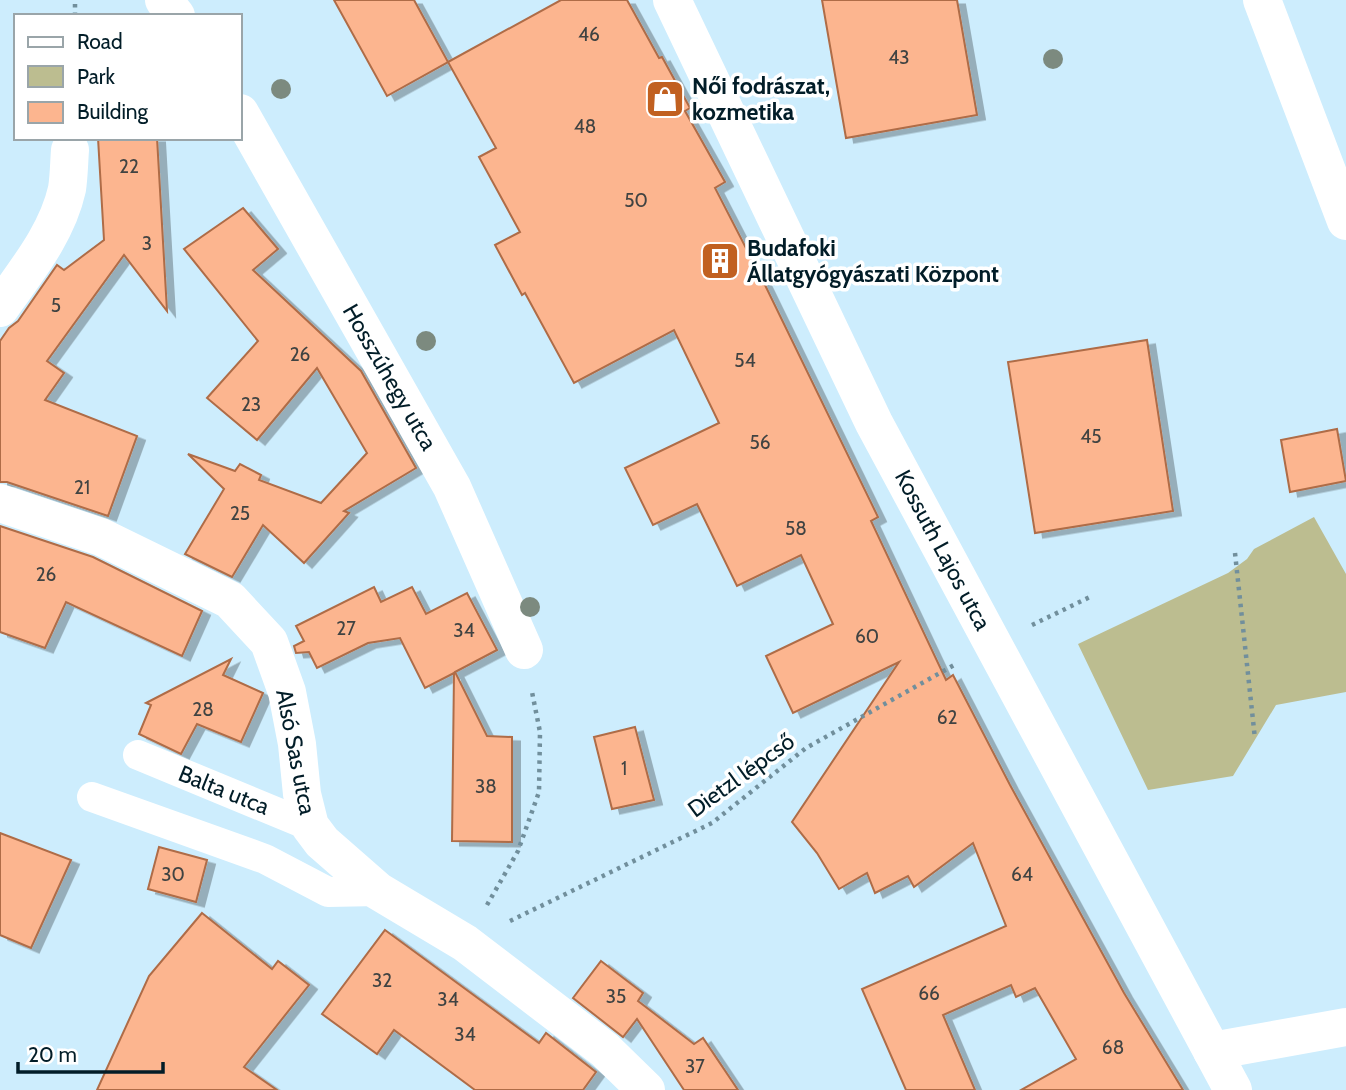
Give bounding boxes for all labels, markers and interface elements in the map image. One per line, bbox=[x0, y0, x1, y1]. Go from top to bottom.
legend bbox=[14, 14, 242, 140]
house number: 46 bbox=[578, 23, 600, 46]
text: Road bbox=[77, 29, 123, 54]
house number: 43 bbox=[888, 46, 910, 69]
text: Park bbox=[77, 64, 115, 89]
place label: Női fodrászat, kozmetika bbox=[692, 72, 830, 126]
shop icon: Női fodrászat, kozmetika bbox=[644, 78, 686, 120]
text: Building bbox=[77, 99, 149, 124]
house number: 48 bbox=[574, 115, 596, 138]
house number: 22 bbox=[119, 155, 139, 178]
house number: 50 bbox=[624, 189, 648, 212]
house number: 3 bbox=[142, 232, 152, 255]
place label: Budafoki Állatgyógyászati Központ bbox=[747, 234, 999, 288]
building icon: Budafoki Állatgyógyászati Központ bbox=[699, 240, 741, 282]
house number: 5 bbox=[51, 294, 61, 317]
street label: Hosszúhegy utca bbox=[337, 299, 443, 455]
house number: 26 bbox=[290, 343, 310, 366]
house number: 54 bbox=[734, 349, 756, 372]
house number: 23 bbox=[241, 393, 261, 416]
house number: 45 bbox=[1080, 425, 1102, 448]
house number: 56 bbox=[749, 431, 771, 454]
street label: Kossuth Lajos utca bbox=[889, 465, 997, 635]
house number: 21 bbox=[74, 476, 90, 499]
house number: 25 bbox=[230, 502, 250, 525]
house number: 58 bbox=[785, 517, 807, 540]
house number: 26 bbox=[36, 563, 56, 586]
house number: 27 bbox=[336, 617, 356, 640]
house number: 34 bbox=[453, 619, 475, 642]
house number: 60 bbox=[855, 625, 879, 648]
street label: Alsó Sas utca bbox=[270, 687, 322, 817]
house number: 28 bbox=[192, 698, 214, 721]
house number: 62 bbox=[937, 706, 957, 729]
street label: Dietzl lépcső bbox=[682, 727, 800, 823]
house number: 1 bbox=[621, 757, 627, 780]
street label: Balta utca bbox=[175, 759, 273, 821]
house number: 38 bbox=[475, 775, 497, 798]
house number: 30 bbox=[161, 863, 185, 886]
house number: 64 bbox=[1011, 863, 1033, 886]
house number: 32 bbox=[372, 969, 392, 992]
house number: 66 bbox=[918, 982, 940, 1005]
house number: 35 bbox=[606, 985, 626, 1008]
house number: 34 bbox=[437, 988, 459, 1011]
house number: 34 bbox=[454, 1023, 476, 1046]
scale bar bbox=[18, 1030, 163, 1074]
house number: 68 bbox=[1102, 1036, 1124, 1059]
text: 20 m bbox=[28, 1042, 77, 1067]
house number: 37 bbox=[685, 1055, 705, 1078]

